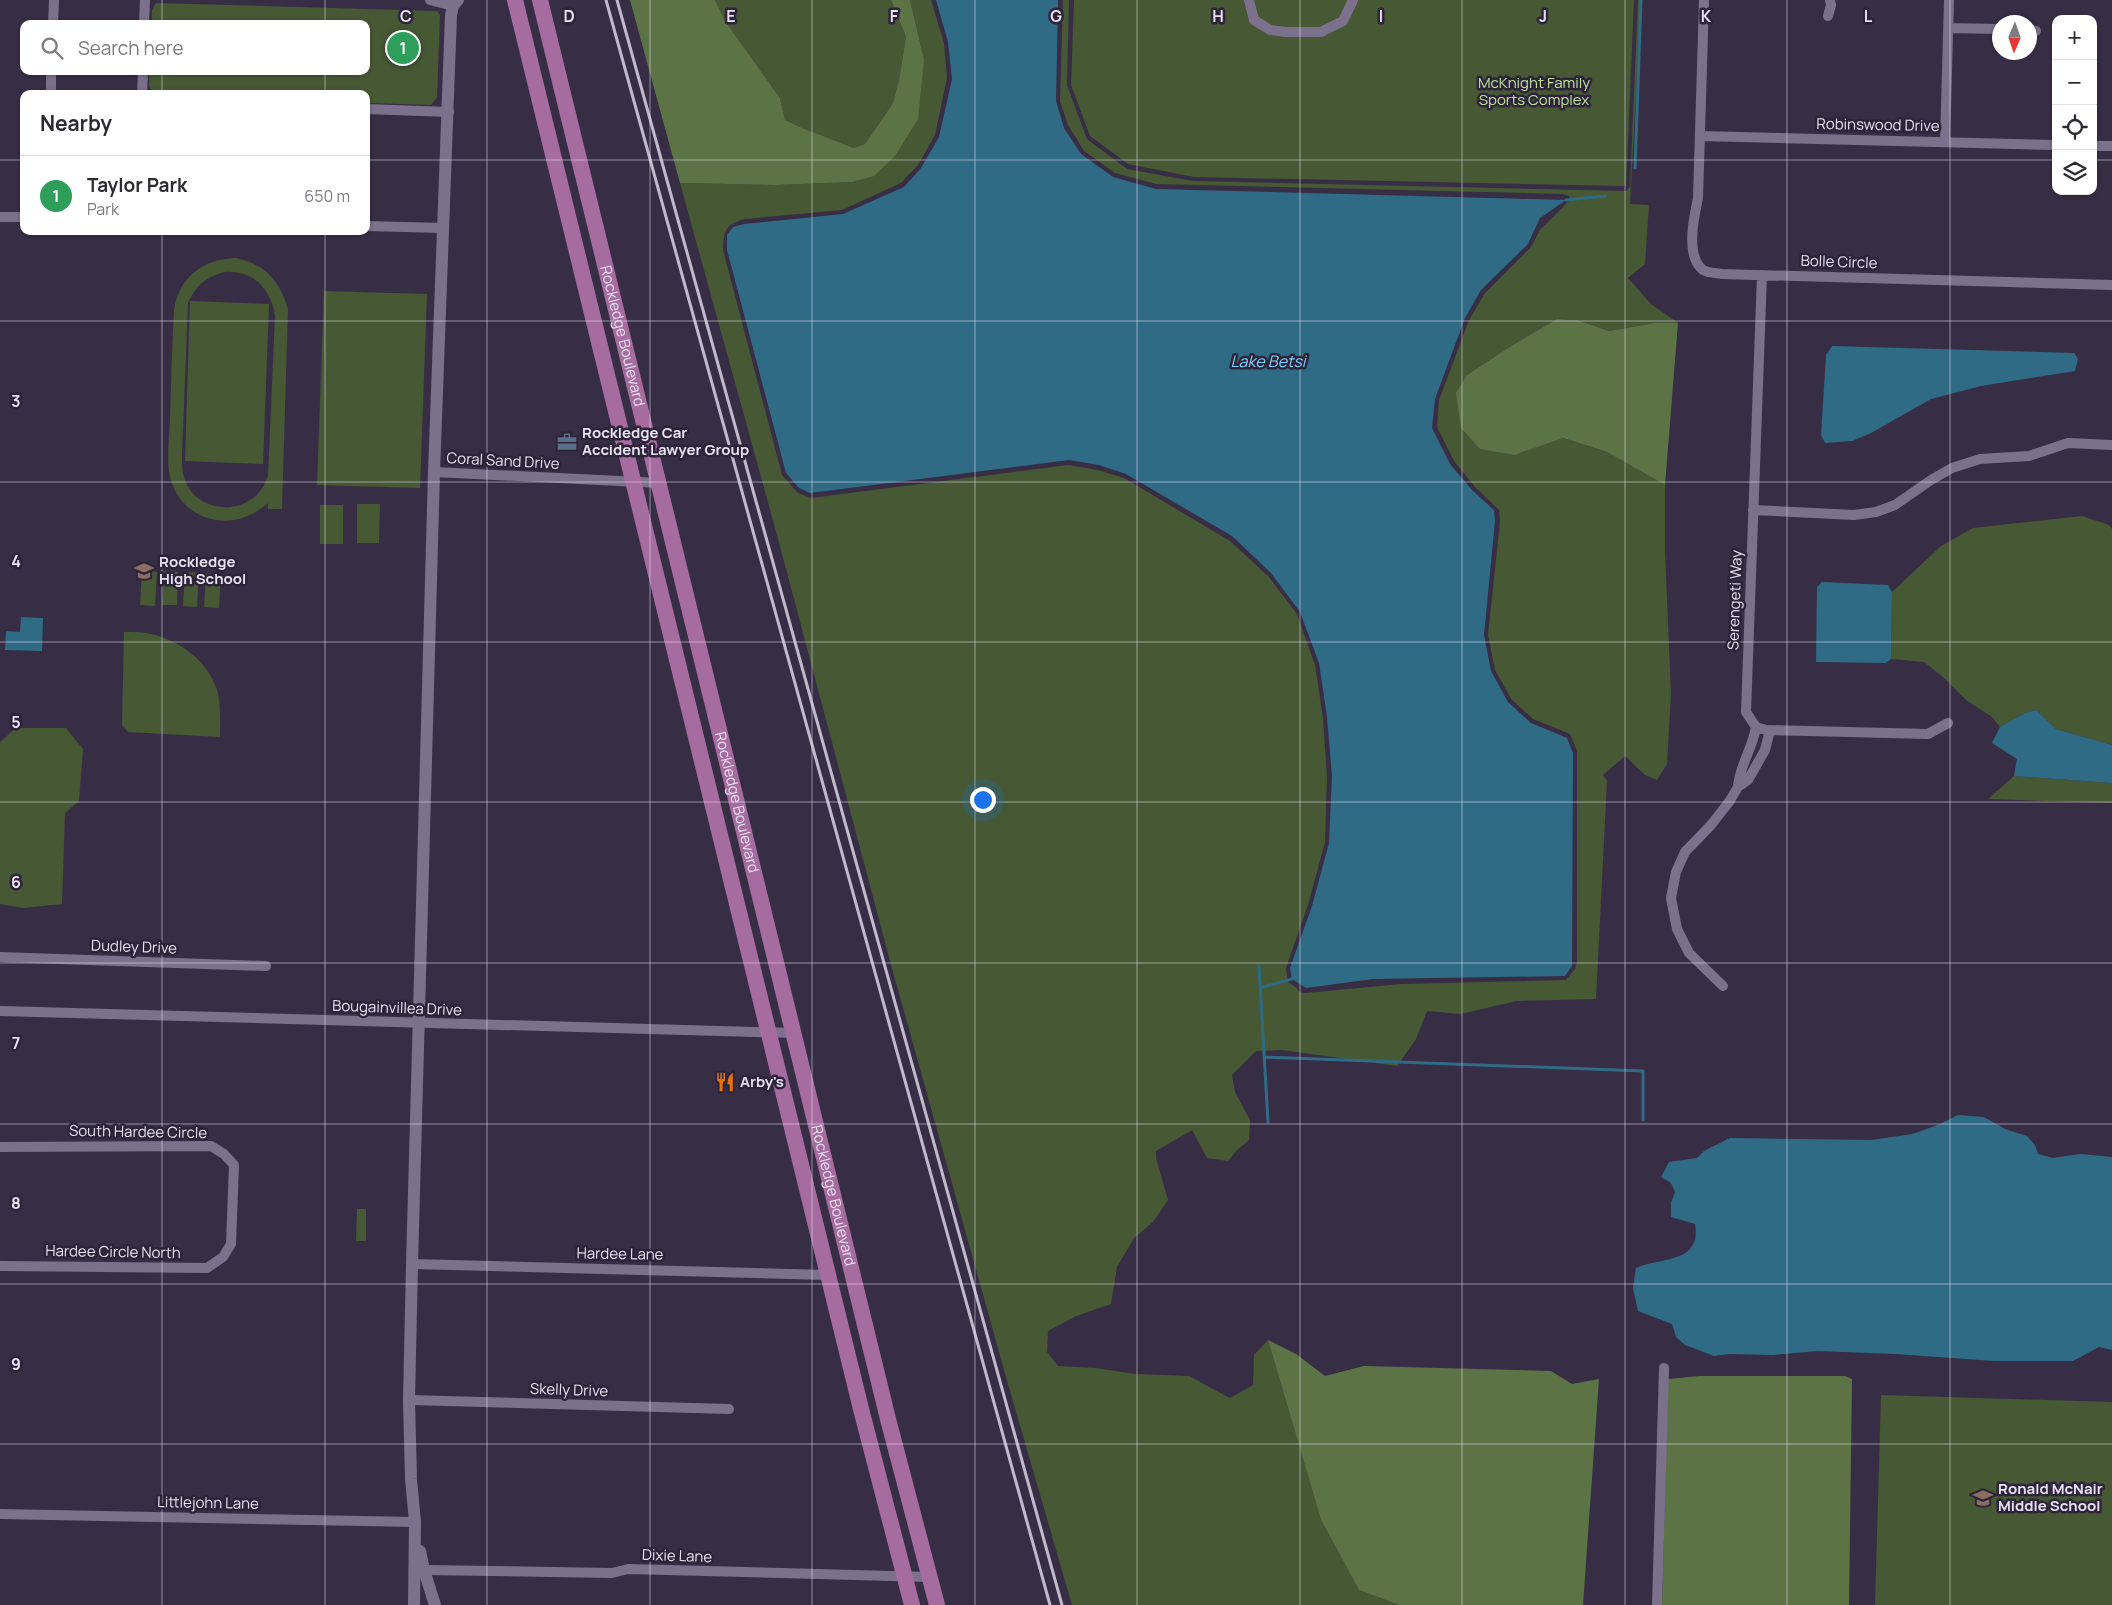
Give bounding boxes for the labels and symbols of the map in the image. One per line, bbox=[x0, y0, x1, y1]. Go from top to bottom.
text: C bbox=[400, 5, 412, 27]
text: D bbox=[563, 5, 575, 27]
text: E bbox=[726, 5, 736, 27]
text: F bbox=[890, 5, 899, 27]
text: G bbox=[1050, 5, 1062, 27]
text: H bbox=[1212, 5, 1224, 27]
text: I bbox=[1379, 5, 1383, 27]
text: J bbox=[1539, 5, 1547, 27]
text: K bbox=[1701, 5, 1712, 27]
text: L bbox=[1864, 5, 1873, 27]
north arrow bbox=[1992, 15, 2037, 60]
pin: 1 bbox=[387, 29, 419, 67]
park label: McKnight Family Sports Complex bbox=[1478, 72, 1590, 110]
street label: Robinswood Drive bbox=[1816, 113, 1940, 136]
street label: Bolle Circle bbox=[1800, 250, 1878, 273]
street label: Rockledge Boulevard bbox=[595, 263, 650, 409]
water label: Lake Betsi bbox=[1230, 350, 1308, 372]
text: 3 bbox=[11, 390, 21, 412]
place label: Rockledge Car Accident Lawyer Group bbox=[582, 422, 749, 460]
office icon: Rockledge Car Accident Lawyer Group bbox=[556, 431, 578, 453]
street label: Coral Sand Drive bbox=[446, 447, 560, 474]
text: 4 bbox=[11, 550, 21, 572]
street label: Serengeti Way bbox=[1722, 550, 1747, 650]
place label: Rockledge High School bbox=[159, 551, 246, 589]
school or university icon: Rockledge High School bbox=[133, 560, 155, 582]
text: 5 bbox=[11, 711, 21, 733]
street label: Rockledge Boulevard bbox=[710, 729, 765, 875]
your location bbox=[970, 787, 996, 813]
text: 6 bbox=[11, 871, 21, 893]
street label: Dudley Drive bbox=[91, 935, 178, 959]
street label: Bougainvillea Drive bbox=[332, 995, 462, 1020]
text: 7 bbox=[12, 1032, 20, 1054]
restaurant icon: Arby's bbox=[714, 1071, 736, 1093]
place label: Arby's bbox=[740, 1071, 784, 1092]
street label: South Hardee Circle bbox=[69, 1120, 207, 1143]
street label: Rockledge Boulevard bbox=[806, 1123, 861, 1268]
text: 8 bbox=[11, 1192, 21, 1214]
street label: Hardee Circle North bbox=[45, 1240, 181, 1263]
street label: Hardee Lane bbox=[576, 1242, 664, 1265]
text: 9 bbox=[11, 1353, 21, 1375]
street label: Skelly Drive bbox=[530, 1378, 609, 1401]
place label: Ronald McNair Middle School bbox=[1998, 1478, 2103, 1516]
school or university icon: Ronald McNair Middle School bbox=[1972, 1487, 1994, 1509]
street label: Littlejohn Lane bbox=[157, 1491, 259, 1514]
street label: Dixie Lane bbox=[641, 1544, 713, 1567]

